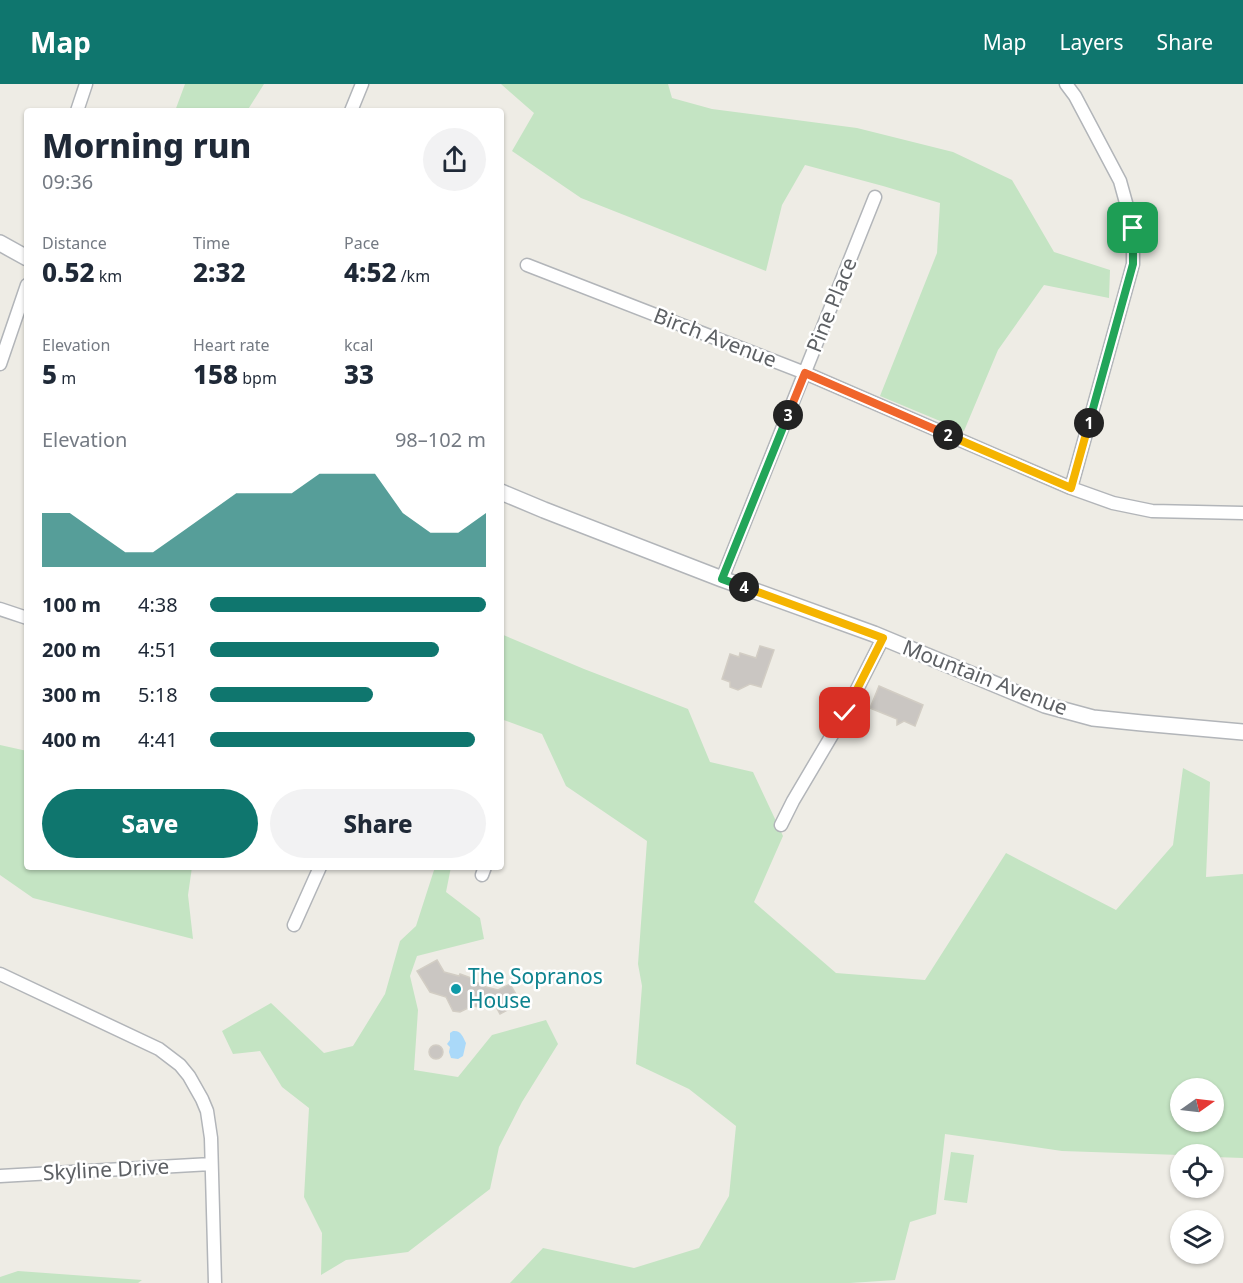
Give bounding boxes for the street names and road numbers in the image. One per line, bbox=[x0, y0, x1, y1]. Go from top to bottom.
street label: Pine Place bbox=[799, 253, 863, 356]
street label: Birch Avenue bbox=[650, 301, 781, 373]
street label: Mountain Avenue bbox=[899, 633, 1072, 721]
street label: Skyline Drive bbox=[42, 1152, 170, 1186]

